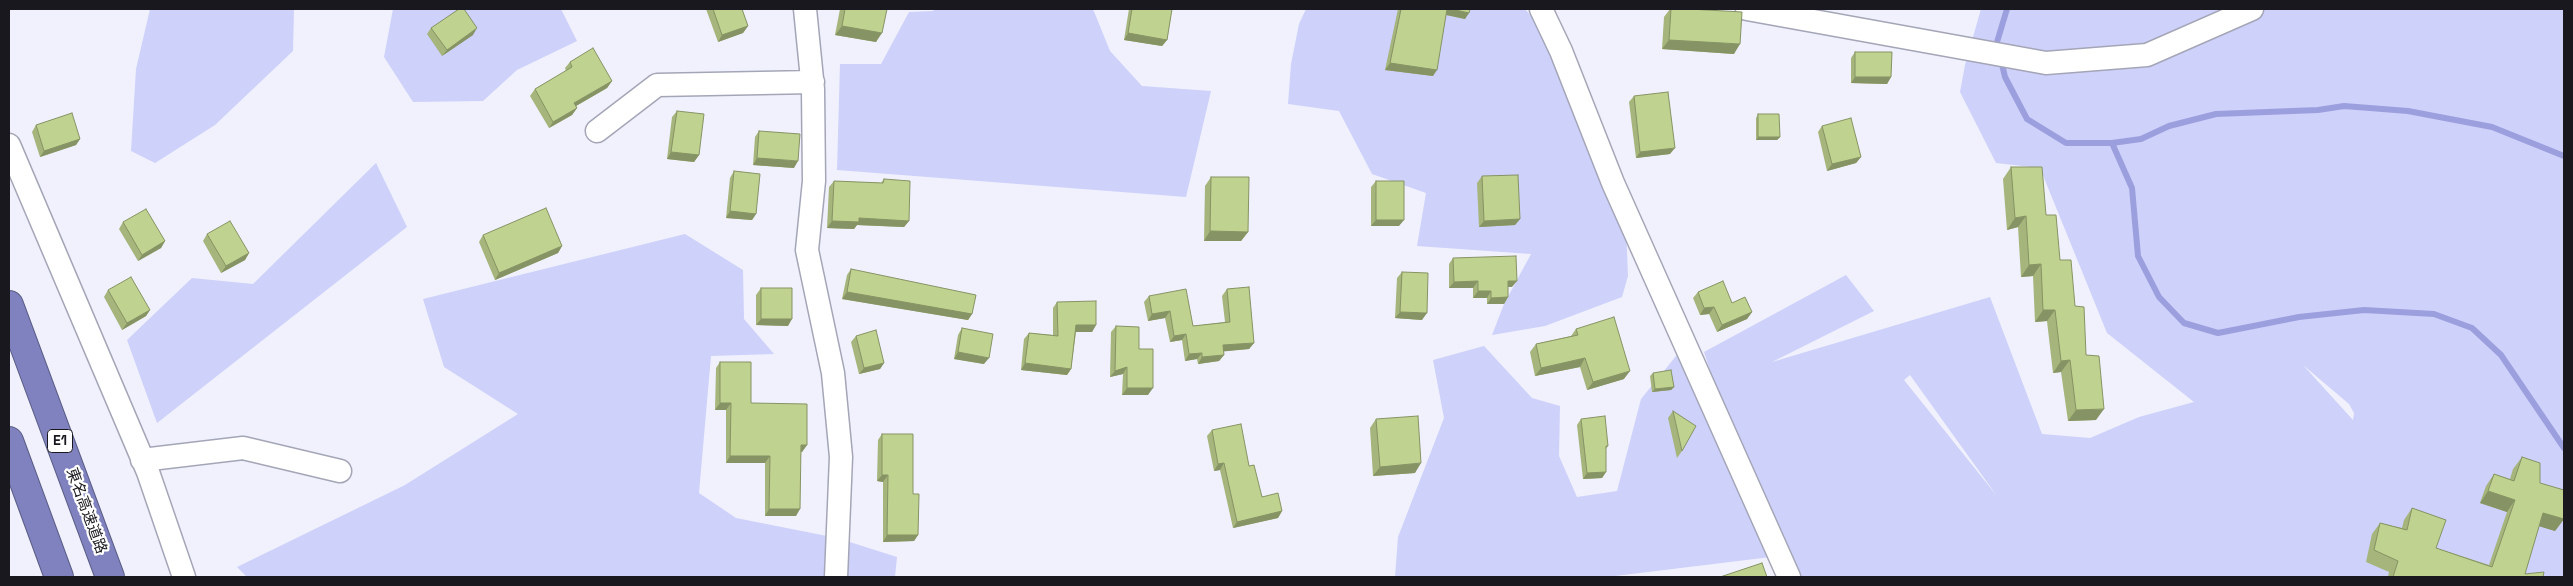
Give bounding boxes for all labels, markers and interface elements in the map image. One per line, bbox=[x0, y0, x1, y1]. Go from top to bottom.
road number: E1 bbox=[48, 430, 72, 452]
street label: 東名高速道路 bbox=[62, 466, 110, 556]

